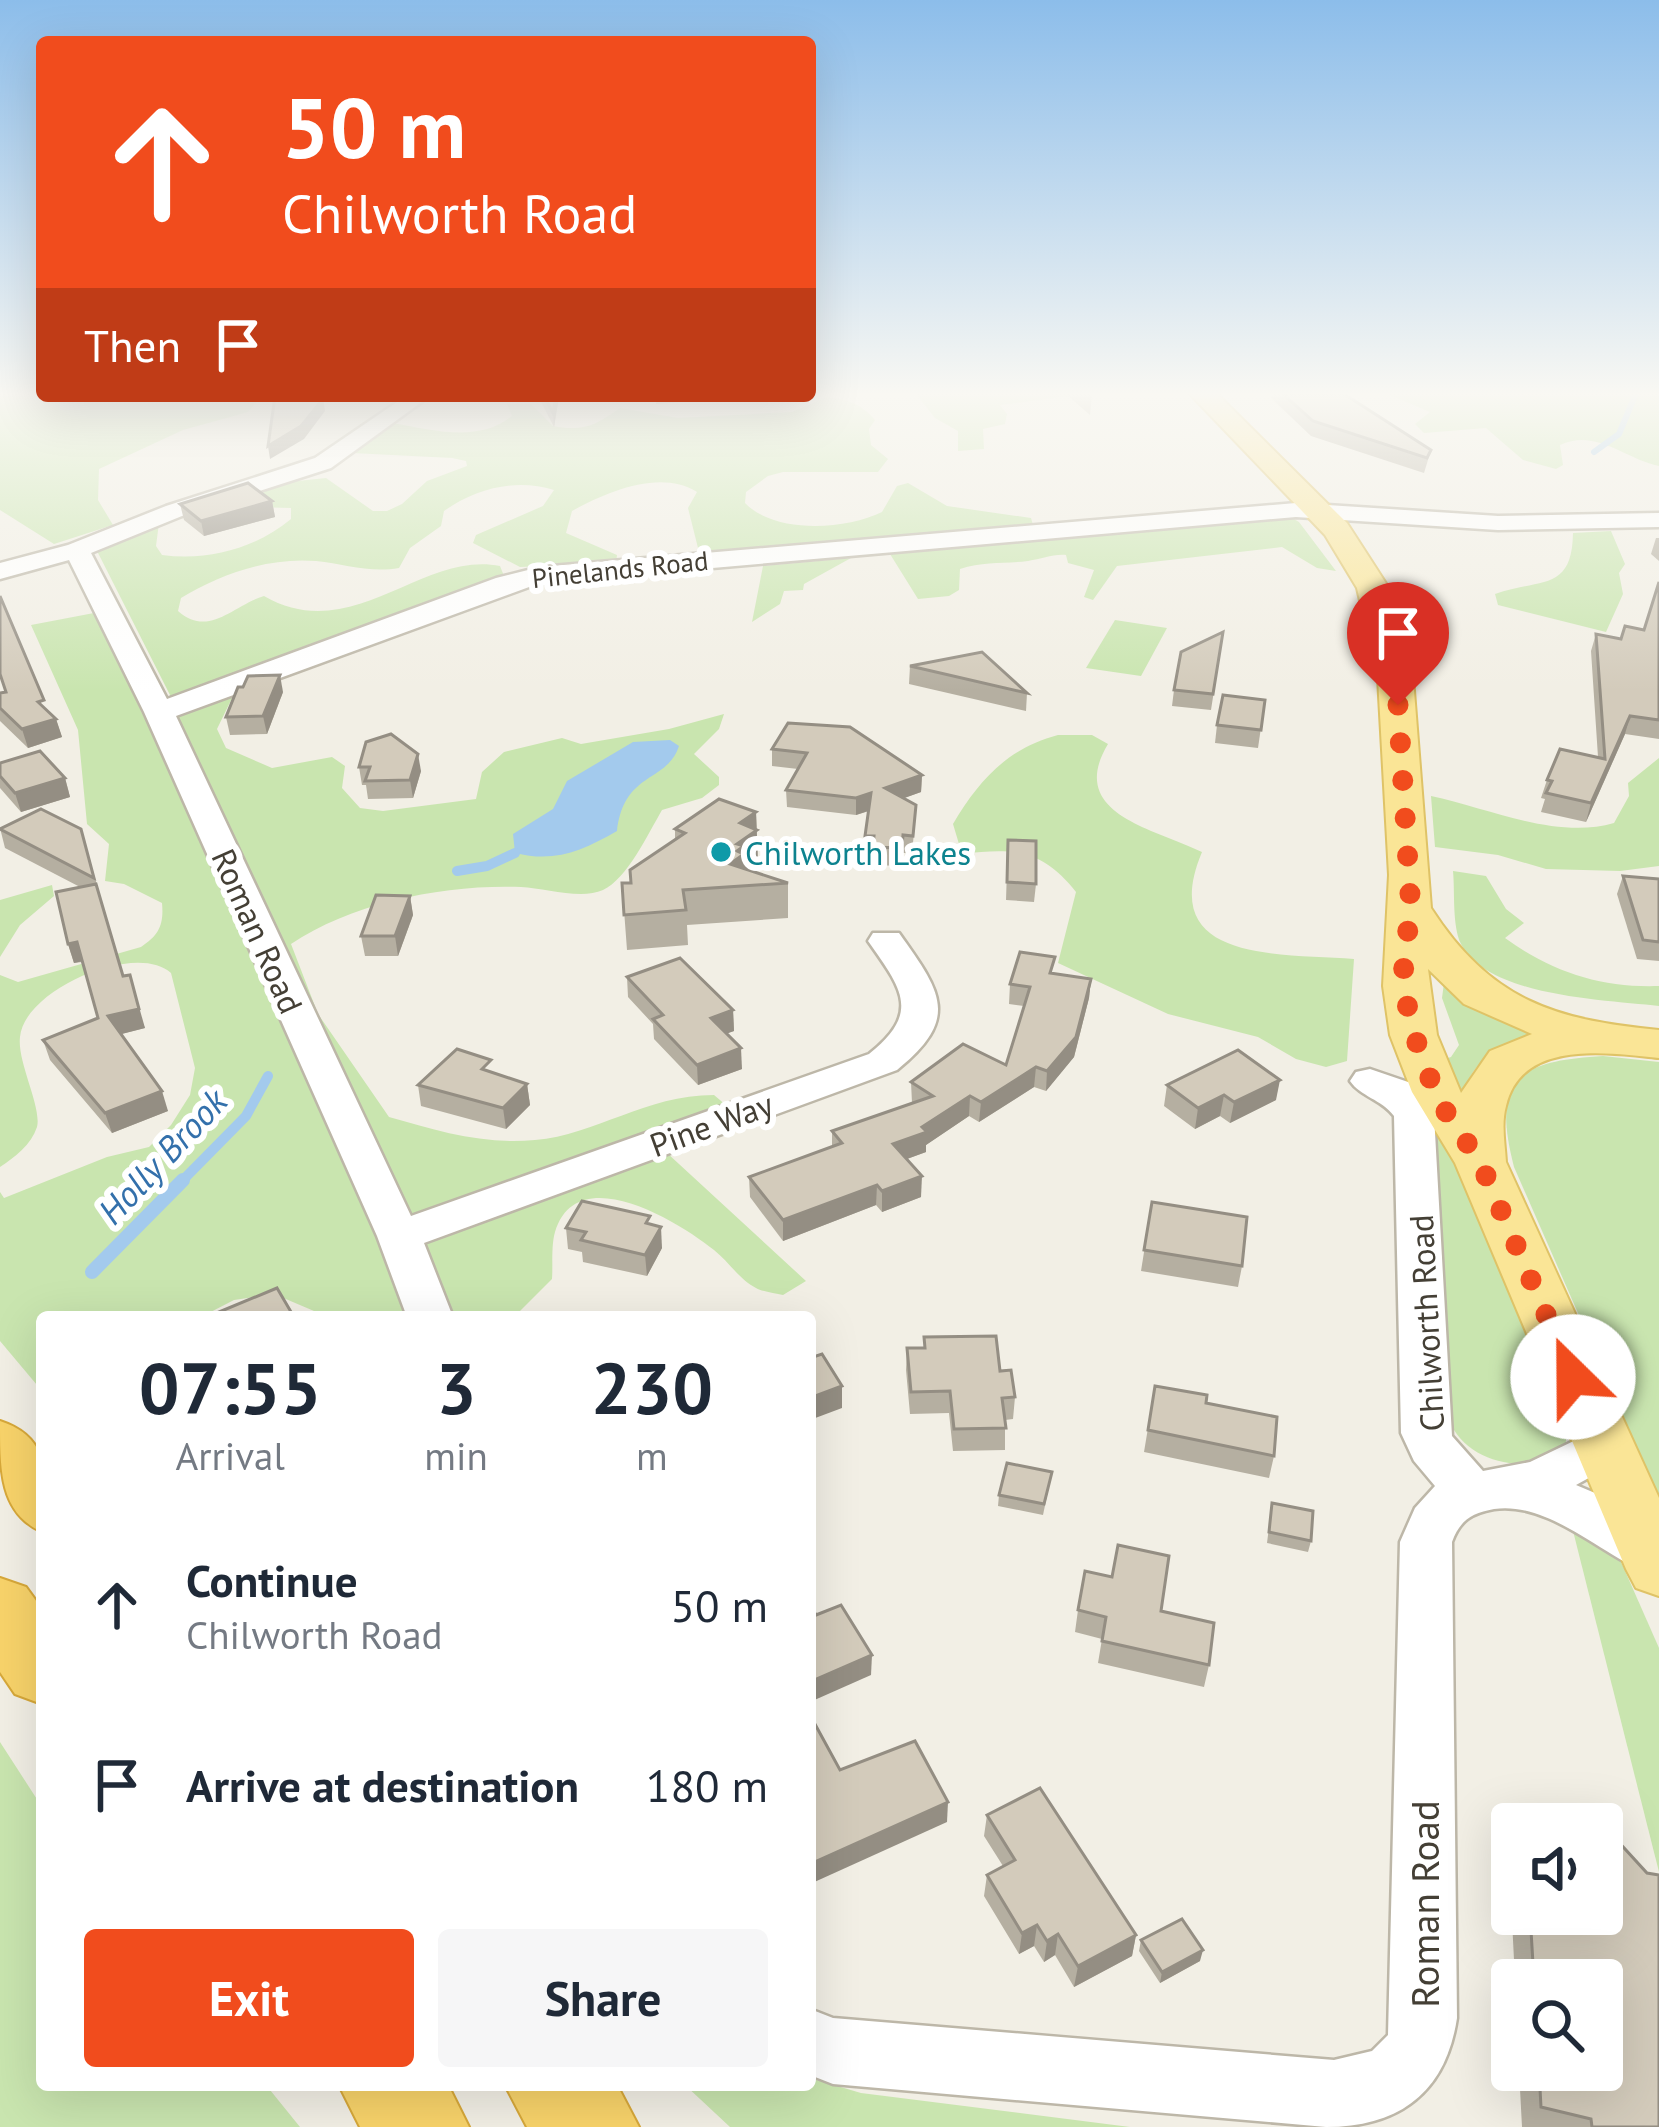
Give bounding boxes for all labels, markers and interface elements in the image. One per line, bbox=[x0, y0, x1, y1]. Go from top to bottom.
text: 50 m bbox=[282, 72, 466, 181]
icon: ahead bbox=[84, 84, 240, 240]
text: Chilworth Road bbox=[282, 178, 637, 248]
icon: arrive bbox=[205, 312, 271, 378]
text: Then bbox=[84, 316, 181, 374]
street label: Pinelands Road bbox=[530, 543, 710, 595]
pin bbox=[1347, 582, 1449, 705]
icon: arrive bbox=[1365, 600, 1431, 666]
place label: Chilworth Lakes bbox=[745, 831, 971, 874]
marker: Chilworth Lakes bbox=[708, 839, 734, 865]
street label: Roman Road bbox=[203, 842, 313, 1020]
water label: Holly Brook bbox=[87, 1077, 238, 1234]
street label: Pine Way bbox=[643, 1082, 779, 1166]
street label: Chilworth Road bbox=[1399, 1213, 1453, 1433]
position arrow bbox=[1510, 1314, 1636, 1440]
text: 07:55 bbox=[139, 1341, 322, 1434]
text: 3 bbox=[436, 1341, 477, 1434]
text: 230 bbox=[591, 1341, 713, 1434]
text: Arrival bbox=[176, 1430, 285, 1481]
text: min bbox=[424, 1430, 488, 1481]
text: m bbox=[636, 1430, 668, 1481]
text: Continue bbox=[186, 1551, 358, 1609]
icon: ahead bbox=[84, 1572, 150, 1638]
text: 50 m bbox=[670, 1576, 768, 1634]
text: Chilworth Road bbox=[186, 1609, 443, 1660]
icon: arrive bbox=[84, 1752, 150, 1818]
text: Arrive at destination bbox=[186, 1756, 579, 1814]
text: 180 m bbox=[646, 1756, 768, 1814]
street label: Roman Road bbox=[1399, 1800, 1450, 2008]
map controls bbox=[1491, 1803, 1623, 2091]
button: sound bbox=[1491, 1803, 1623, 1935]
button: Exit bbox=[84, 1929, 414, 2067]
button: Share bbox=[438, 1929, 768, 2067]
button: search bbox=[1491, 1959, 1623, 2091]

